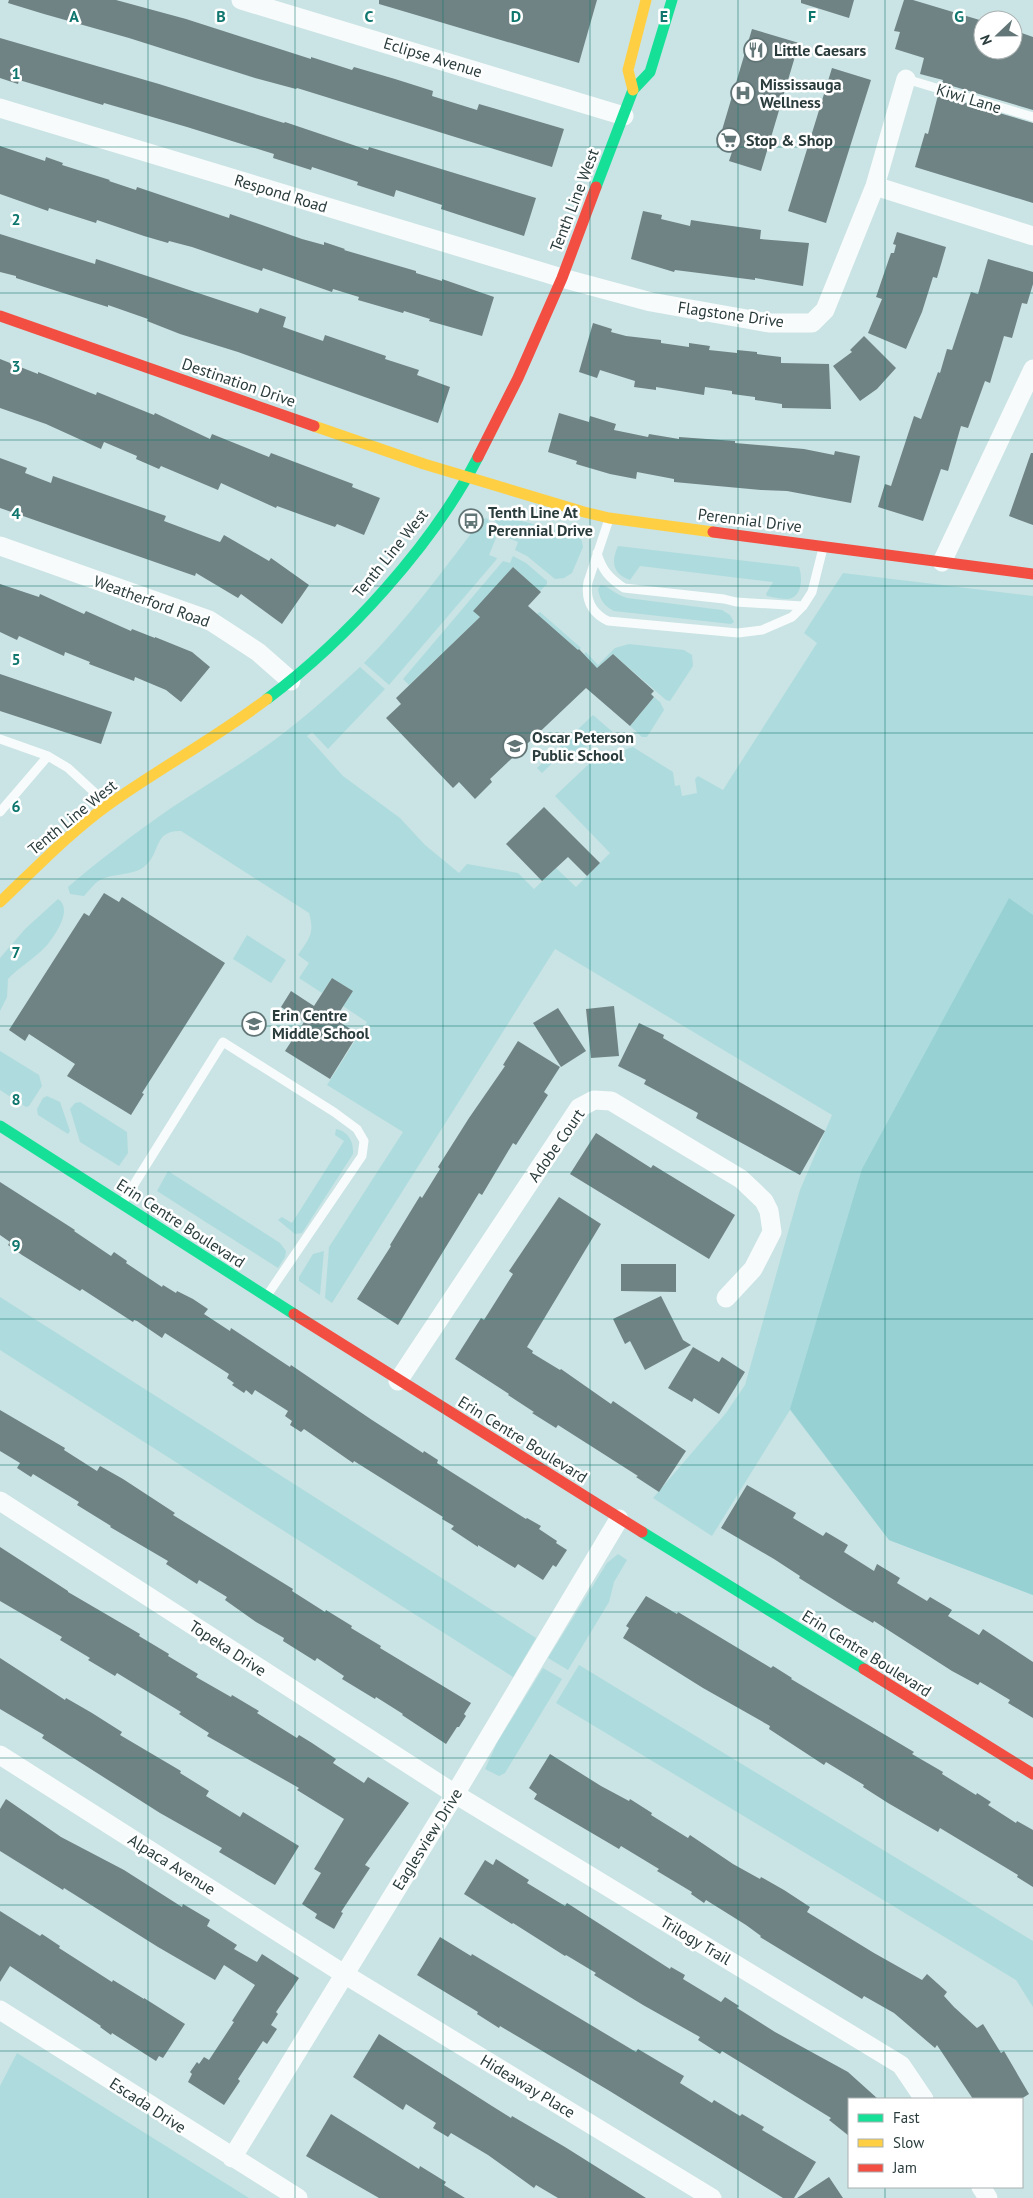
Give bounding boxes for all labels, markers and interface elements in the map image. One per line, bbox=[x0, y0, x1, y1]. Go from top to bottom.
text: A bbox=[69, 6, 79, 26]
text: B bbox=[216, 6, 226, 26]
text: C bbox=[365, 6, 374, 26]
text: D bbox=[511, 6, 521, 26]
text: E bbox=[660, 6, 668, 26]
text: F bbox=[808, 6, 816, 26]
text: G bbox=[954, 6, 964, 26]
north arrow bbox=[973, 10, 1023, 60]
text: N bbox=[976, 32, 996, 48]
street label: Eclipse Avenue bbox=[381, 33, 485, 81]
restaurant icon: Little Caesars bbox=[743, 37, 769, 63]
place label: Little Caesars bbox=[774, 40, 866, 60]
text: 1 bbox=[11, 63, 21, 83]
place label: Mississauga Wellness bbox=[760, 74, 842, 112]
street label: Kiwi Lane bbox=[934, 79, 1004, 117]
hospital icon: Mississauga Wellness bbox=[730, 80, 756, 106]
supermarket icon: Stop & Shop bbox=[716, 127, 742, 153]
place label: Stop & Shop bbox=[746, 130, 833, 150]
street label: Tenth Line West bbox=[545, 145, 603, 254]
street label: Respond Road bbox=[232, 169, 330, 217]
text: 2 bbox=[11, 209, 21, 229]
street label: Flagstone Drive bbox=[677, 297, 785, 331]
street label: Destination Drive bbox=[180, 353, 298, 411]
text: 3 bbox=[11, 356, 21, 376]
place label: Tenth Line At Perennial Drive bbox=[488, 502, 593, 540]
text: 4 bbox=[11, 503, 21, 523]
street label: Tenth Line West bbox=[348, 504, 432, 601]
street label: Perennial Drive bbox=[697, 504, 803, 536]
bus stop icon: Tenth Line At Perennial Drive bbox=[458, 508, 484, 534]
street label: Weatherford Road bbox=[91, 571, 213, 631]
text: 5 bbox=[11, 649, 21, 669]
place label: Oscar Peterson Public School bbox=[532, 727, 634, 765]
school or university icon: Oscar Peterson Public School bbox=[502, 733, 528, 759]
street label: Tenth Line West bbox=[24, 775, 121, 859]
text: 6 bbox=[11, 796, 21, 816]
text: 7 bbox=[11, 942, 21, 962]
place label: Erin Centre Middle School bbox=[272, 1005, 370, 1043]
school or university icon: Erin Centre Middle School bbox=[241, 1011, 267, 1037]
text: 8 bbox=[11, 1089, 21, 1109]
street label: Adobe Court bbox=[524, 1104, 589, 1185]
street label: Erin Centre Boulevard bbox=[113, 1174, 249, 1272]
text: 9 bbox=[11, 1235, 21, 1255]
street label: Erin Centre Boulevard bbox=[455, 1391, 591, 1487]
street label: Erin Centre Boulevard bbox=[799, 1605, 935, 1701]
street label: Topeka Drive bbox=[186, 1616, 270, 1680]
street label: Eaglesview Drive bbox=[388, 1784, 466, 1894]
street label: Alpaca Avenue bbox=[125, 1829, 219, 1899]
street label: Trilogy Trail bbox=[657, 1911, 735, 1969]
street label: Hideaway Place bbox=[477, 2050, 579, 2122]
street label: Escada Drive bbox=[106, 2073, 190, 2137]
legend bbox=[848, 2098, 1023, 2188]
text: Fast bbox=[893, 2108, 920, 2127]
text: Slow bbox=[893, 2133, 924, 2152]
text: Jam bbox=[892, 2158, 917, 2177]

